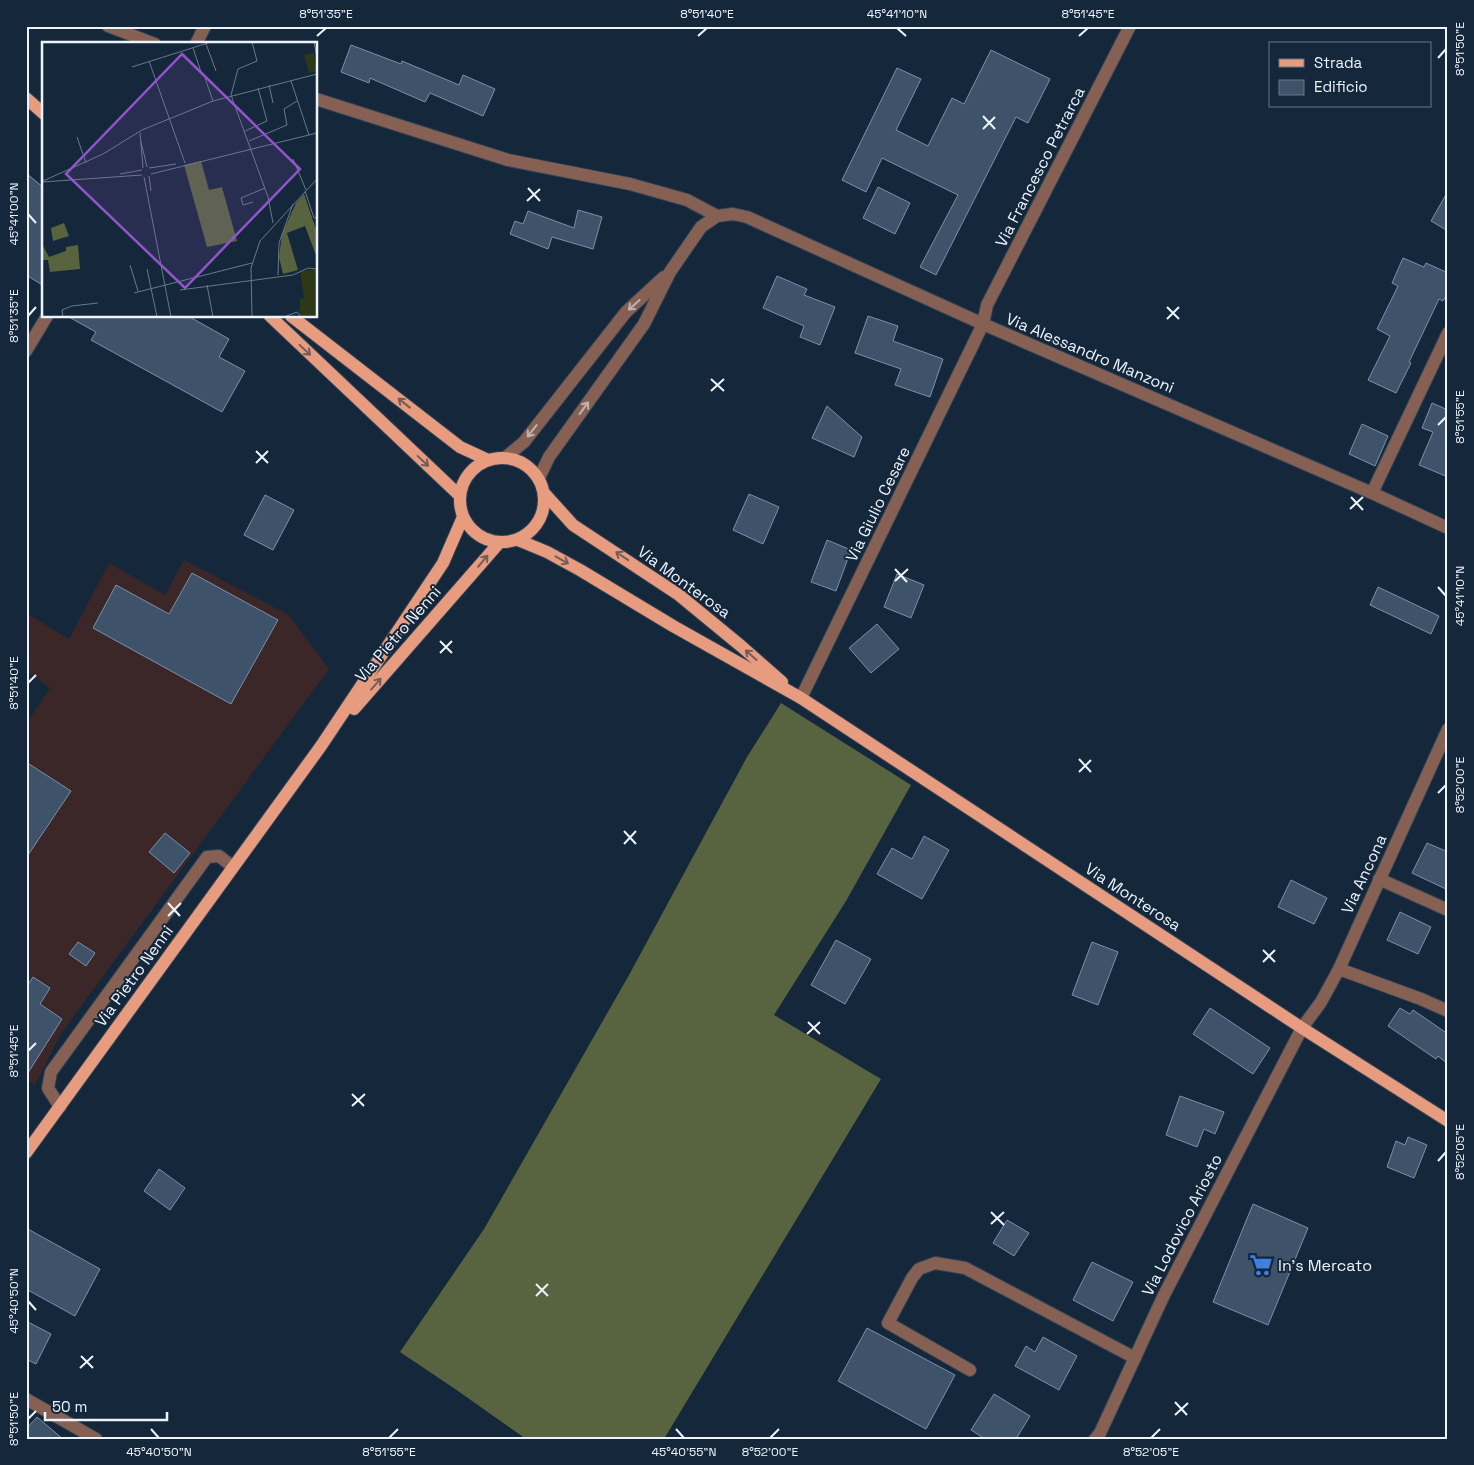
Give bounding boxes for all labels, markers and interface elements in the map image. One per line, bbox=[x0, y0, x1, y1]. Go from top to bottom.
text: 8°51'35"E bbox=[299, 6, 353, 22]
text: 8°51'40"E bbox=[680, 6, 734, 22]
text: 45°41'10"N bbox=[867, 6, 927, 22]
text: 8°51'45"E bbox=[1061, 6, 1115, 22]
text: 8°51'50"E bbox=[1452, 22, 1468, 76]
inset map bbox=[42, 42, 318, 318]
legend bbox=[1269, 42, 1432, 108]
text: Strada bbox=[1314, 53, 1363, 72]
text: Edificio bbox=[1314, 77, 1368, 96]
street label: Via Francesco Petrarca bbox=[990, 83, 1090, 251]
text: 45°41'00"N bbox=[6, 183, 22, 245]
text: 8°51'35"E bbox=[6, 289, 22, 343]
one-way arrow bbox=[627, 299, 640, 311]
street label: Via Alessandro Manzoni bbox=[1003, 308, 1177, 398]
one-way arrow bbox=[299, 344, 312, 356]
text: 8°51'55"E bbox=[1452, 390, 1468, 444]
one-way arrow bbox=[397, 398, 411, 408]
one-way arrow bbox=[579, 401, 589, 415]
one-way arrow bbox=[527, 424, 537, 438]
street label: Via Giulio Cesare bbox=[841, 443, 915, 565]
one-way arrow bbox=[417, 455, 430, 467]
street label: Via Monterosa bbox=[633, 541, 735, 623]
one-way arrow bbox=[615, 551, 629, 562]
one-way arrow bbox=[478, 555, 489, 568]
one-way arrow bbox=[554, 556, 569, 565]
text: 45°41'10"N bbox=[1452, 566, 1468, 626]
street label: Via Pietro Nenni bbox=[351, 582, 445, 686]
one-way arrow bbox=[745, 649, 758, 660]
text: 8°51'40"E bbox=[6, 656, 22, 710]
one-way arrow bbox=[371, 677, 382, 690]
text: 8°52'00"E bbox=[1452, 756, 1468, 813]
street label: Via Ancona bbox=[1336, 831, 1392, 917]
street label: Via Monterosa bbox=[1081, 858, 1185, 936]
street label: Via Pietro Nenni bbox=[90, 921, 178, 1031]
text: 8°51'45"E bbox=[6, 1024, 22, 1078]
text: 8°52'05"E bbox=[1452, 1124, 1468, 1180]
street label: Via Lodovico Ariosto bbox=[1137, 1150, 1227, 1300]
supermarket icon: In's Mercato bbox=[1248, 1252, 1274, 1278]
place label: In's Mercato bbox=[1278, 1255, 1372, 1276]
text: 45°40'50"N bbox=[6, 1268, 22, 1334]
scale bar bbox=[45, 1390, 168, 1422]
text: 8°51'50"E bbox=[6, 1392, 22, 1446]
text: 50 m bbox=[52, 1397, 87, 1416]
text: 45°40'50"N bbox=[126, 1444, 192, 1460]
text: 8°51'55"E bbox=[362, 1444, 416, 1460]
text: 45°40'55"N bbox=[652, 1444, 716, 1460]
text: 8°52'00"E bbox=[742, 1444, 799, 1460]
text: 8°52'05"E bbox=[1123, 1444, 1179, 1460]

